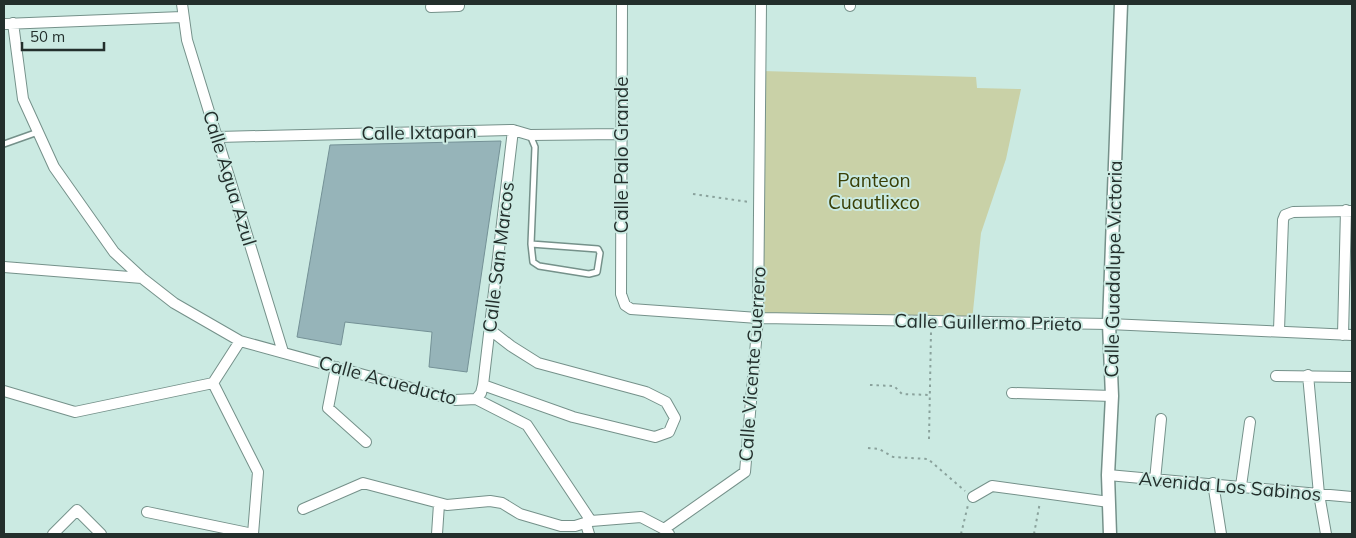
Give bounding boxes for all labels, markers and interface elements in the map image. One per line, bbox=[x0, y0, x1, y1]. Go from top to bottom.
scale bar bbox=[22, 20, 105, 52]
text: 50 m bbox=[30, 27, 65, 46]
street label: Calle Palo Grande bbox=[609, 76, 633, 234]
street label: Calle Agua Azul bbox=[198, 107, 262, 249]
street label: Calle Ixtapan bbox=[361, 119, 477, 145]
street label: Calle Guadalupe Victoria bbox=[1099, 160, 1127, 378]
park label: Panteon Cuautlixco bbox=[828, 168, 920, 214]
street label: Calle San Marcos bbox=[477, 180, 519, 334]
street label: Calle Vicente Guerrero bbox=[733, 266, 771, 462]
street label: Calle Guillermo Prieto bbox=[894, 308, 1082, 336]
street label: Calle Acueducto bbox=[316, 350, 460, 410]
street label: Avenida Los Sabinos bbox=[1138, 466, 1322, 506]

